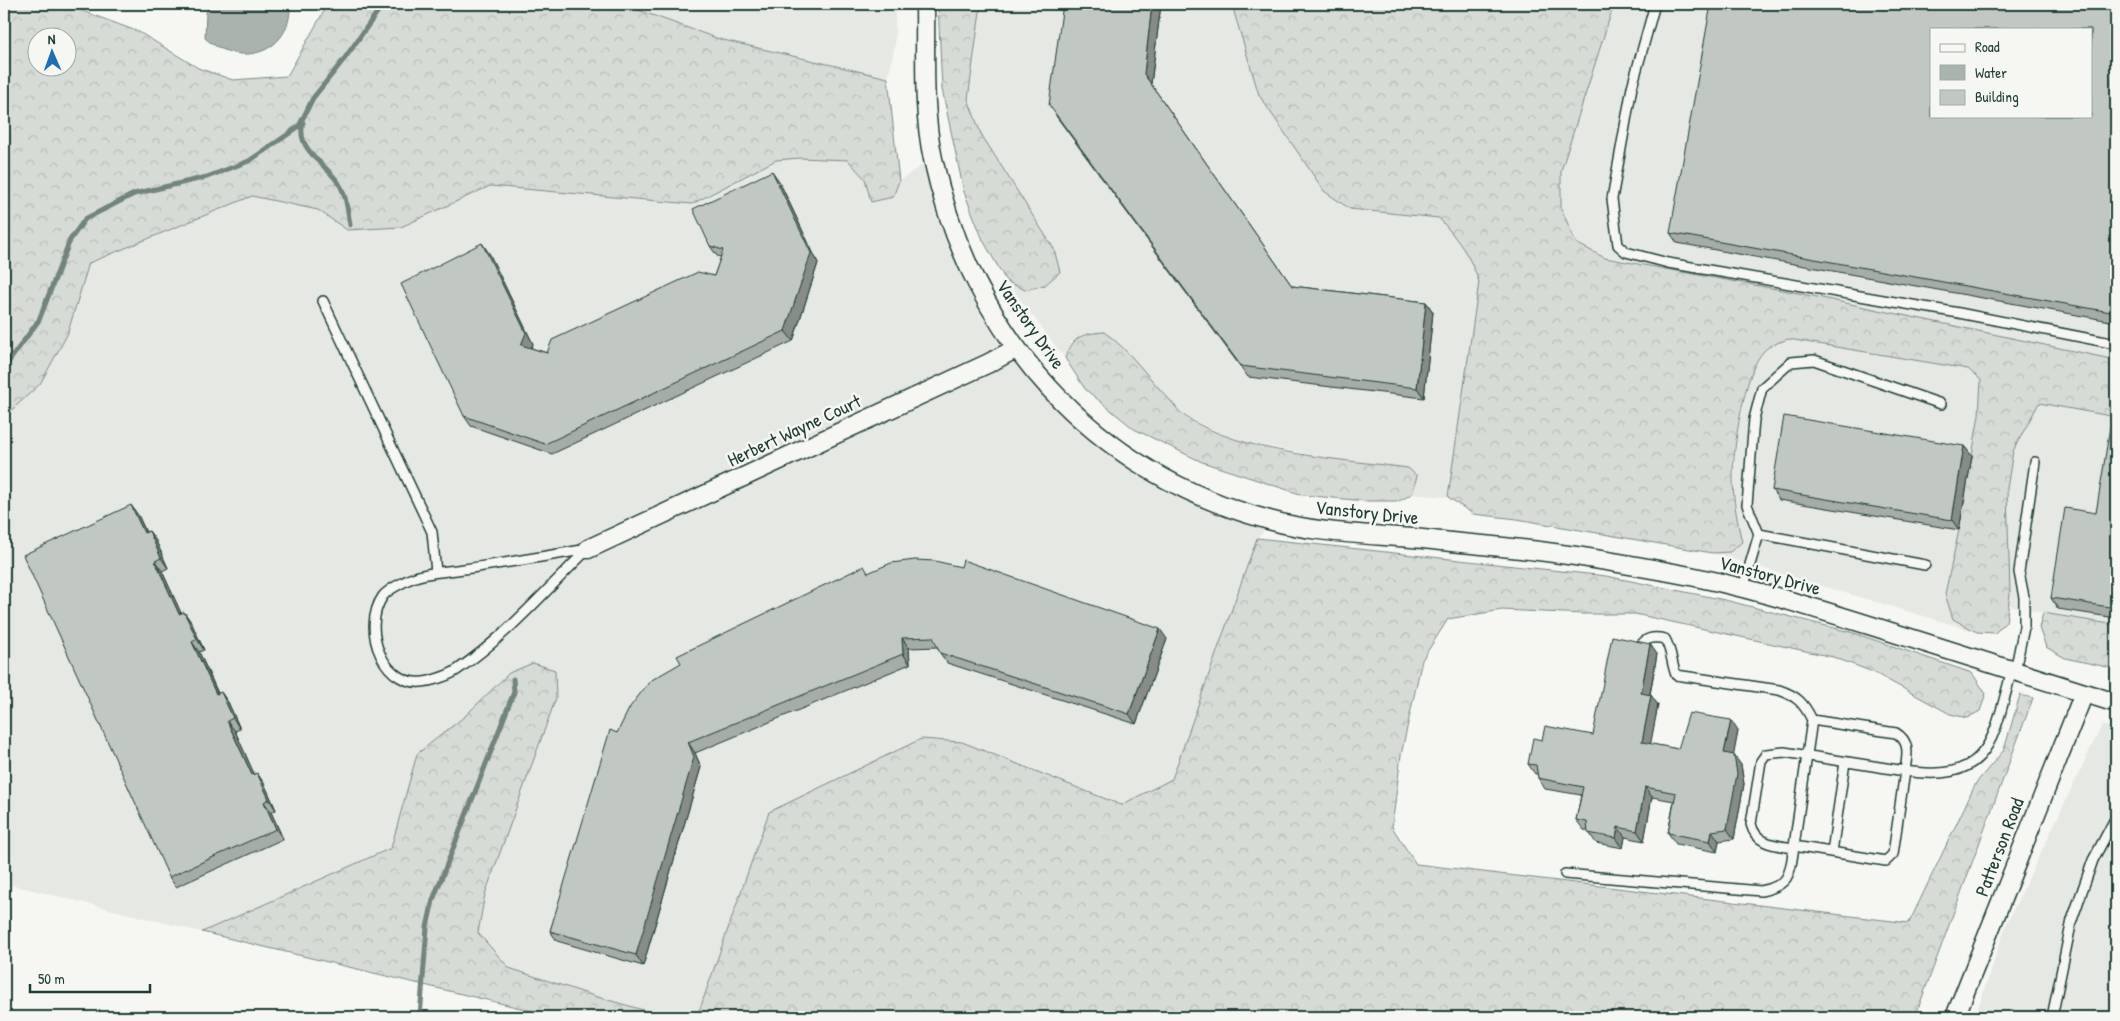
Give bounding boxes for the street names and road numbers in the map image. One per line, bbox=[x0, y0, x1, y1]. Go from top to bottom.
street label: Vanstory Drive bbox=[991, 274, 1072, 374]
street label: Herbert Wayne Court bbox=[723, 387, 865, 472]
street label: Vanstory Drive bbox=[1314, 494, 1420, 530]
street label: Vanstory Drive bbox=[1717, 549, 1824, 601]
street label: Patterson Road bbox=[1968, 793, 2030, 900]

